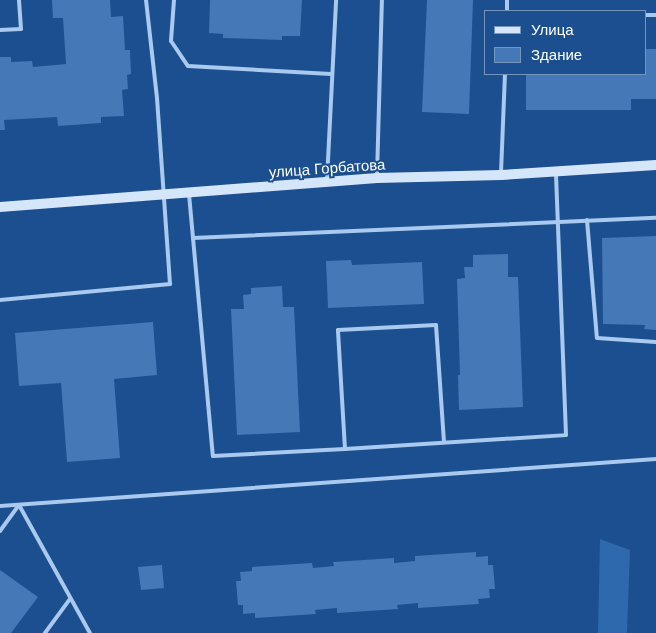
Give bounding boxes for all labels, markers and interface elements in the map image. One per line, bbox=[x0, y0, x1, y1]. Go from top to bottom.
legend bbox=[483, 10, 646, 75]
text: Улица bbox=[531, 21, 574, 38]
text: Здание bbox=[531, 46, 582, 63]
street label: улица Горбатова bbox=[268, 155, 386, 181]

